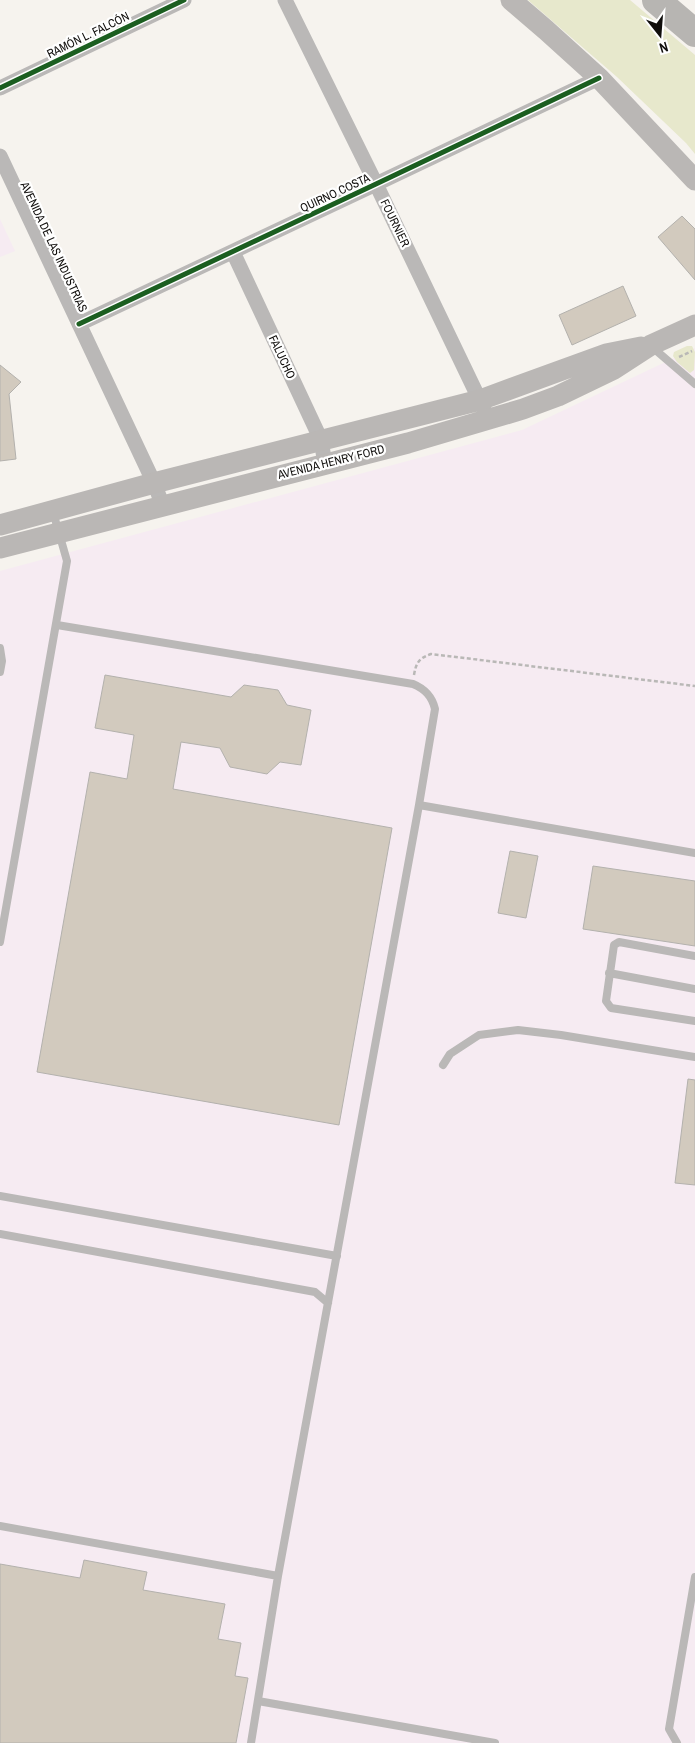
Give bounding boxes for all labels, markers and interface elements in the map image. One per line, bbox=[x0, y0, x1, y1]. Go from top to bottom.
street label: RAMÓN L. FALCÓN bbox=[44, 8, 132, 62]
north arrow bbox=[635, 10, 685, 60]
text: N bbox=[657, 38, 670, 57]
street label: QUIRNO COSTA bbox=[298, 170, 373, 216]
street label: AVENIDA DE LAS INDUSTRIAS bbox=[16, 178, 91, 315]
street label: FOURNIER bbox=[377, 196, 413, 250]
street label: FALUCHO bbox=[265, 333, 299, 382]
street label: AVENIDA HENRY FORD bbox=[275, 441, 386, 483]

